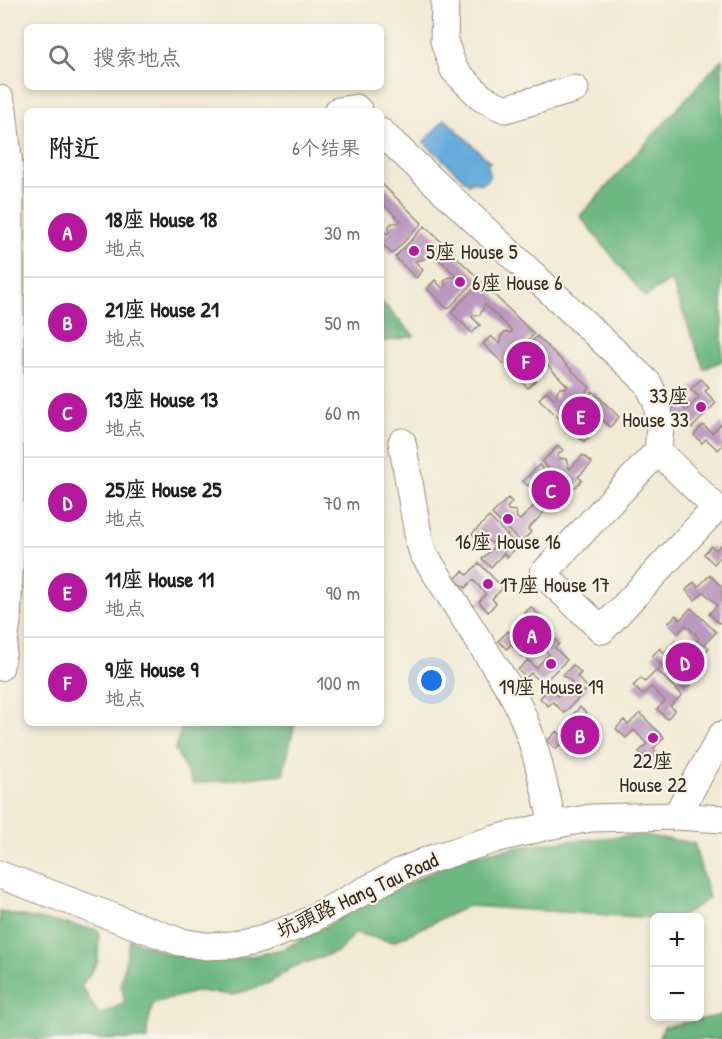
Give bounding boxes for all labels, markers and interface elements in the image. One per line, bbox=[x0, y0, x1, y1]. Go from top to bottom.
search box bbox=[24, 24, 384, 90]
icon: search bbox=[45, 41, 78, 74]
text: 搜索地点 bbox=[93, 42, 181, 72]
text: 附近 bbox=[48, 130, 100, 165]
text: 6个结果 bbox=[292, 134, 360, 161]
text: 18座 House 18 bbox=[105, 204, 217, 234]
text: A bbox=[63, 219, 72, 246]
text: 30 m bbox=[324, 219, 360, 246]
text: 地点 bbox=[105, 234, 145, 261]
place label: 5座 House 5 bbox=[426, 237, 518, 266]
marker: 5座 House 5 bbox=[407, 244, 421, 258]
place label: 6座 House 6 bbox=[472, 268, 563, 297]
marker: 6座 House 6 bbox=[453, 275, 467, 289]
text: 21座 House 21 bbox=[105, 294, 219, 324]
text: B bbox=[62, 309, 73, 336]
text: 50 m bbox=[324, 309, 360, 336]
text: 地点 bbox=[105, 324, 145, 351]
pin: F bbox=[506, 338, 546, 384]
place label: 33座 House 33 bbox=[622, 381, 689, 434]
text: 13座 House 13 bbox=[105, 384, 218, 414]
pin: E bbox=[562, 394, 600, 438]
text: C bbox=[62, 399, 73, 426]
text: 60 m bbox=[325, 399, 360, 426]
marker: 33座 House 33 bbox=[694, 400, 708, 414]
text: 地点 bbox=[105, 414, 145, 441]
pin: C bbox=[532, 468, 570, 512]
text: 25座 House 25 bbox=[105, 474, 222, 504]
text: D bbox=[63, 489, 72, 516]
text: 70 m bbox=[323, 489, 360, 516]
text: 地点 bbox=[105, 504, 145, 531]
marker: 16座 House 16 bbox=[501, 512, 515, 526]
place label: 16座 House 16 bbox=[455, 527, 561, 556]
text: 11座 House 11 bbox=[105, 564, 214, 594]
place label: 17座 House 17 bbox=[500, 570, 610, 599]
marker: 17座 House 17 bbox=[481, 577, 495, 591]
text: E bbox=[63, 579, 72, 606]
text: 90 m bbox=[326, 579, 360, 606]
text: 地点 bbox=[105, 594, 145, 621]
pin: A bbox=[512, 612, 552, 658]
pin: D bbox=[666, 640, 704, 684]
text: 9座 House 9 bbox=[105, 654, 198, 684]
marker: 19座 House 19 bbox=[544, 657, 558, 671]
your location bbox=[417, 666, 446, 695]
text: F bbox=[64, 669, 71, 696]
text: 100 m bbox=[317, 669, 360, 696]
place label: 19座 House 19 bbox=[499, 672, 604, 701]
text: 地点 bbox=[105, 684, 145, 711]
pin: B bbox=[560, 712, 600, 758]
marker: 22座 House 22 bbox=[646, 731, 660, 745]
place label: 22座 House 22 bbox=[619, 746, 687, 799]
street label: 坑頭路 Hang Tau Road bbox=[271, 845, 443, 945]
map controls bbox=[650, 913, 704, 1021]
button: + bbox=[650, 913, 704, 967]
button: − bbox=[650, 967, 704, 1021]

